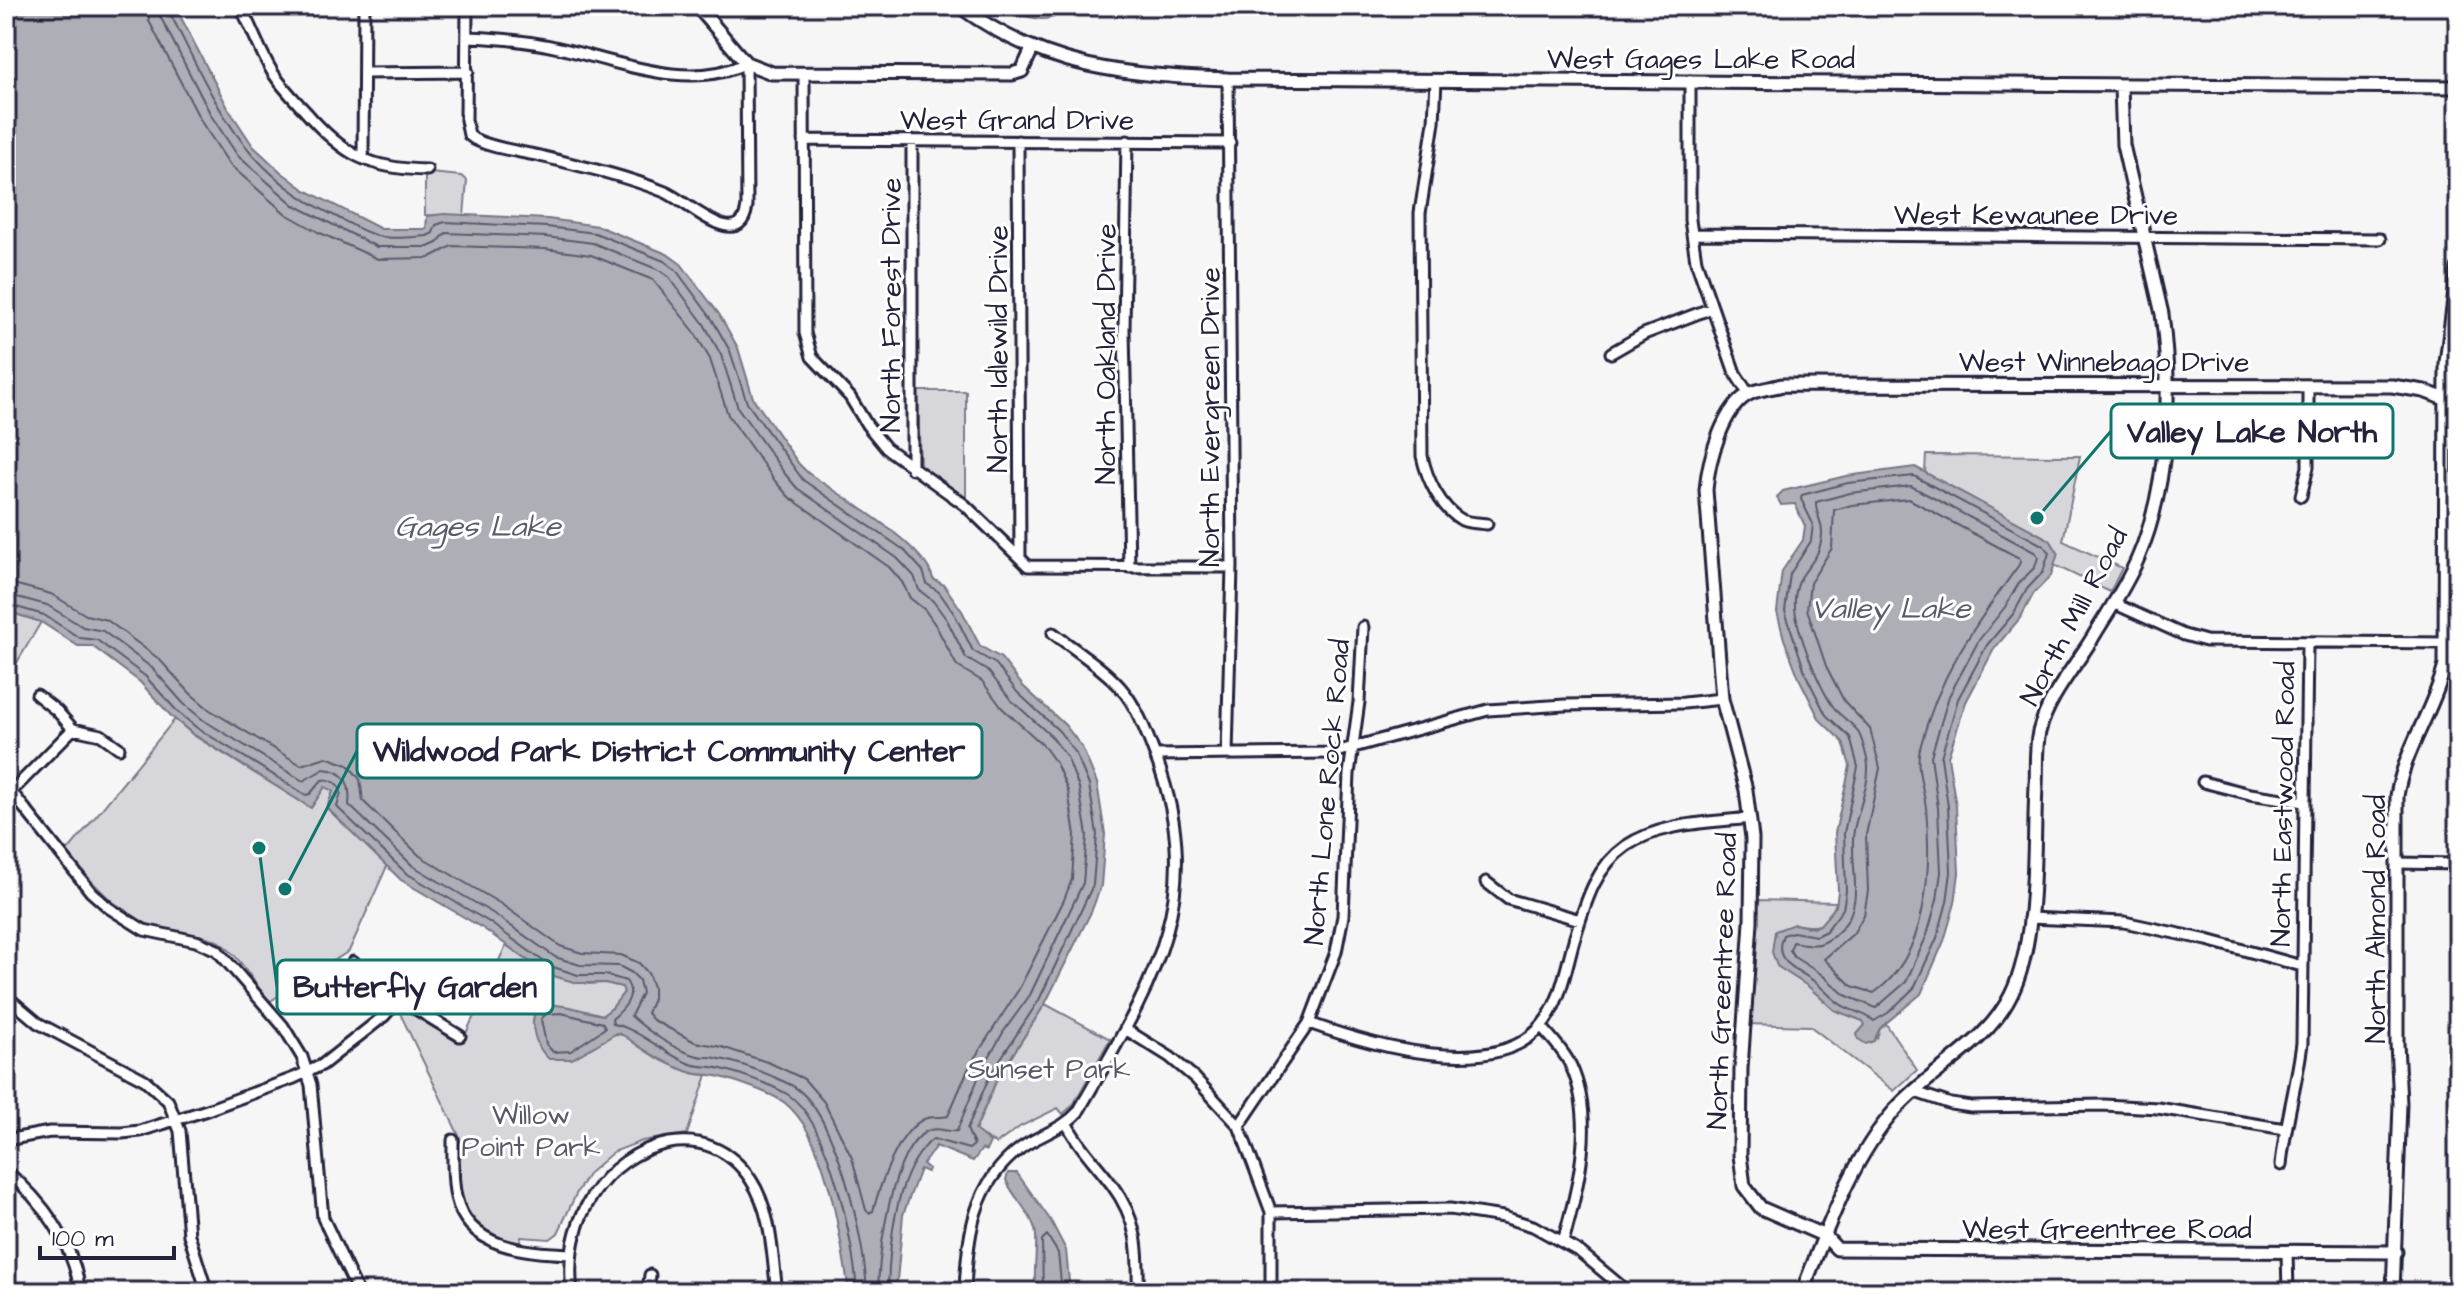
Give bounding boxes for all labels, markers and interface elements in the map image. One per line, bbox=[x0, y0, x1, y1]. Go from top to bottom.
street label: West Gages Lake Road bbox=[1547, 40, 1855, 80]
street label: West Grand Drive bbox=[900, 101, 1134, 140]
street label: North Forest Drive bbox=[872, 178, 911, 432]
street label: West Kewaunee Drive bbox=[1894, 196, 2178, 235]
street label: North Oakland Drive bbox=[1087, 223, 1126, 485]
street label: North Idlewild Drive bbox=[979, 225, 1018, 473]
street label: North Evergreen Drive bbox=[1191, 267, 1231, 567]
street label: West Winnebago Drive bbox=[1959, 343, 2249, 383]
callout: Valley Lake North bbox=[2111, 404, 2393, 458]
text: Valley Lake North bbox=[2126, 412, 2378, 456]
water label: Gages Lake bbox=[395, 506, 563, 549]
street label: North Mill Road bbox=[2011, 521, 2138, 713]
water label: Valley Lake bbox=[1812, 588, 1972, 631]
street label: North Lone Rock Road bbox=[1295, 638, 1360, 947]
street label: North Eastwood Road bbox=[2262, 661, 2305, 947]
callout: Wildwood Park District Community Center bbox=[357, 724, 982, 778]
text: Wildwood Park District Community Center bbox=[372, 731, 966, 775]
street label: North Almond Road bbox=[2357, 795, 2396, 1043]
street label: North Greentree Road bbox=[1698, 832, 1747, 1130]
callout: Butterfly Garden bbox=[277, 960, 553, 1014]
text: Butterfly Garden bbox=[293, 967, 537, 1011]
park label: Sunset Park bbox=[968, 1050, 1130, 1089]
park label: Willow Point Park bbox=[461, 1096, 601, 1167]
scale bar bbox=[40, 1210, 174, 1260]
street label: West Greentree Road bbox=[1962, 1210, 2252, 1249]
text: 100 m bbox=[52, 1222, 114, 1256]

